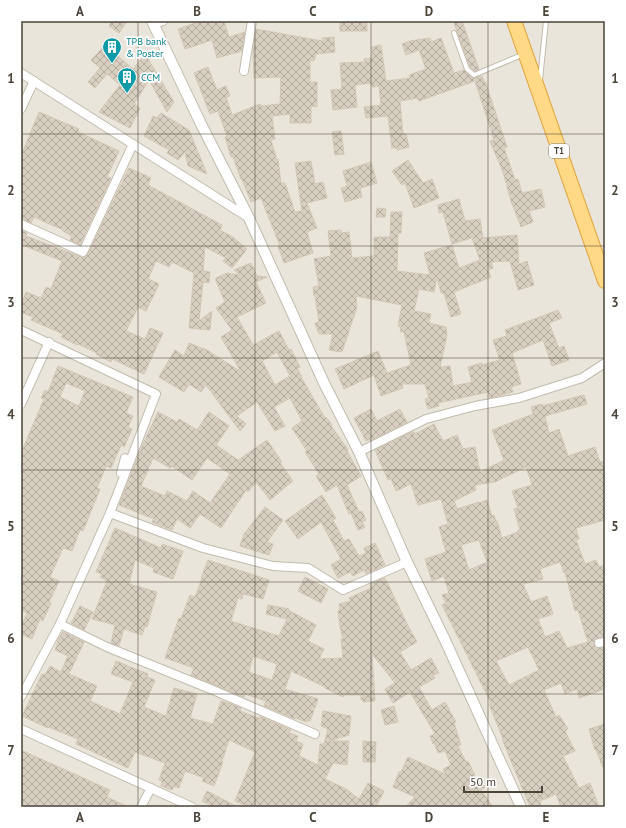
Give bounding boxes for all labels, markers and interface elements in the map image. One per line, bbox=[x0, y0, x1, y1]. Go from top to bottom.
text: A bbox=[76, 3, 84, 20]
text: B bbox=[193, 3, 201, 20]
text: C bbox=[309, 3, 317, 20]
text: D bbox=[425, 3, 433, 20]
text: E bbox=[543, 3, 550, 20]
place label: TPB bank & Poster bbox=[126, 35, 166, 60]
building icon: TPB bank & Poster bbox=[101, 36, 123, 64]
building icon: CCM bbox=[116, 66, 138, 94]
text: 1 bbox=[7, 70, 15, 87]
text: 1 bbox=[611, 70, 619, 87]
place label: CCM bbox=[141, 71, 160, 84]
road number: T1 bbox=[549, 144, 569, 158]
text: 2 bbox=[7, 182, 15, 199]
text: 2 bbox=[611, 182, 619, 199]
text: 3 bbox=[7, 294, 15, 311]
text: 3 bbox=[611, 294, 619, 311]
text: 4 bbox=[7, 406, 15, 423]
text: 4 bbox=[611, 406, 619, 423]
text: 5 bbox=[7, 518, 15, 535]
text: 5 bbox=[611, 518, 619, 535]
text: 6 bbox=[7, 630, 15, 647]
text: 6 bbox=[611, 630, 619, 647]
text: 7 bbox=[7, 742, 15, 759]
text: 7 bbox=[611, 742, 619, 759]
scale bar bbox=[464, 768, 542, 794]
text: 50 m bbox=[470, 774, 496, 789]
text: A bbox=[76, 809, 84, 826]
text: B bbox=[193, 809, 201, 826]
text: C bbox=[309, 809, 317, 826]
text: D bbox=[425, 809, 433, 826]
text: E bbox=[543, 809, 550, 826]

